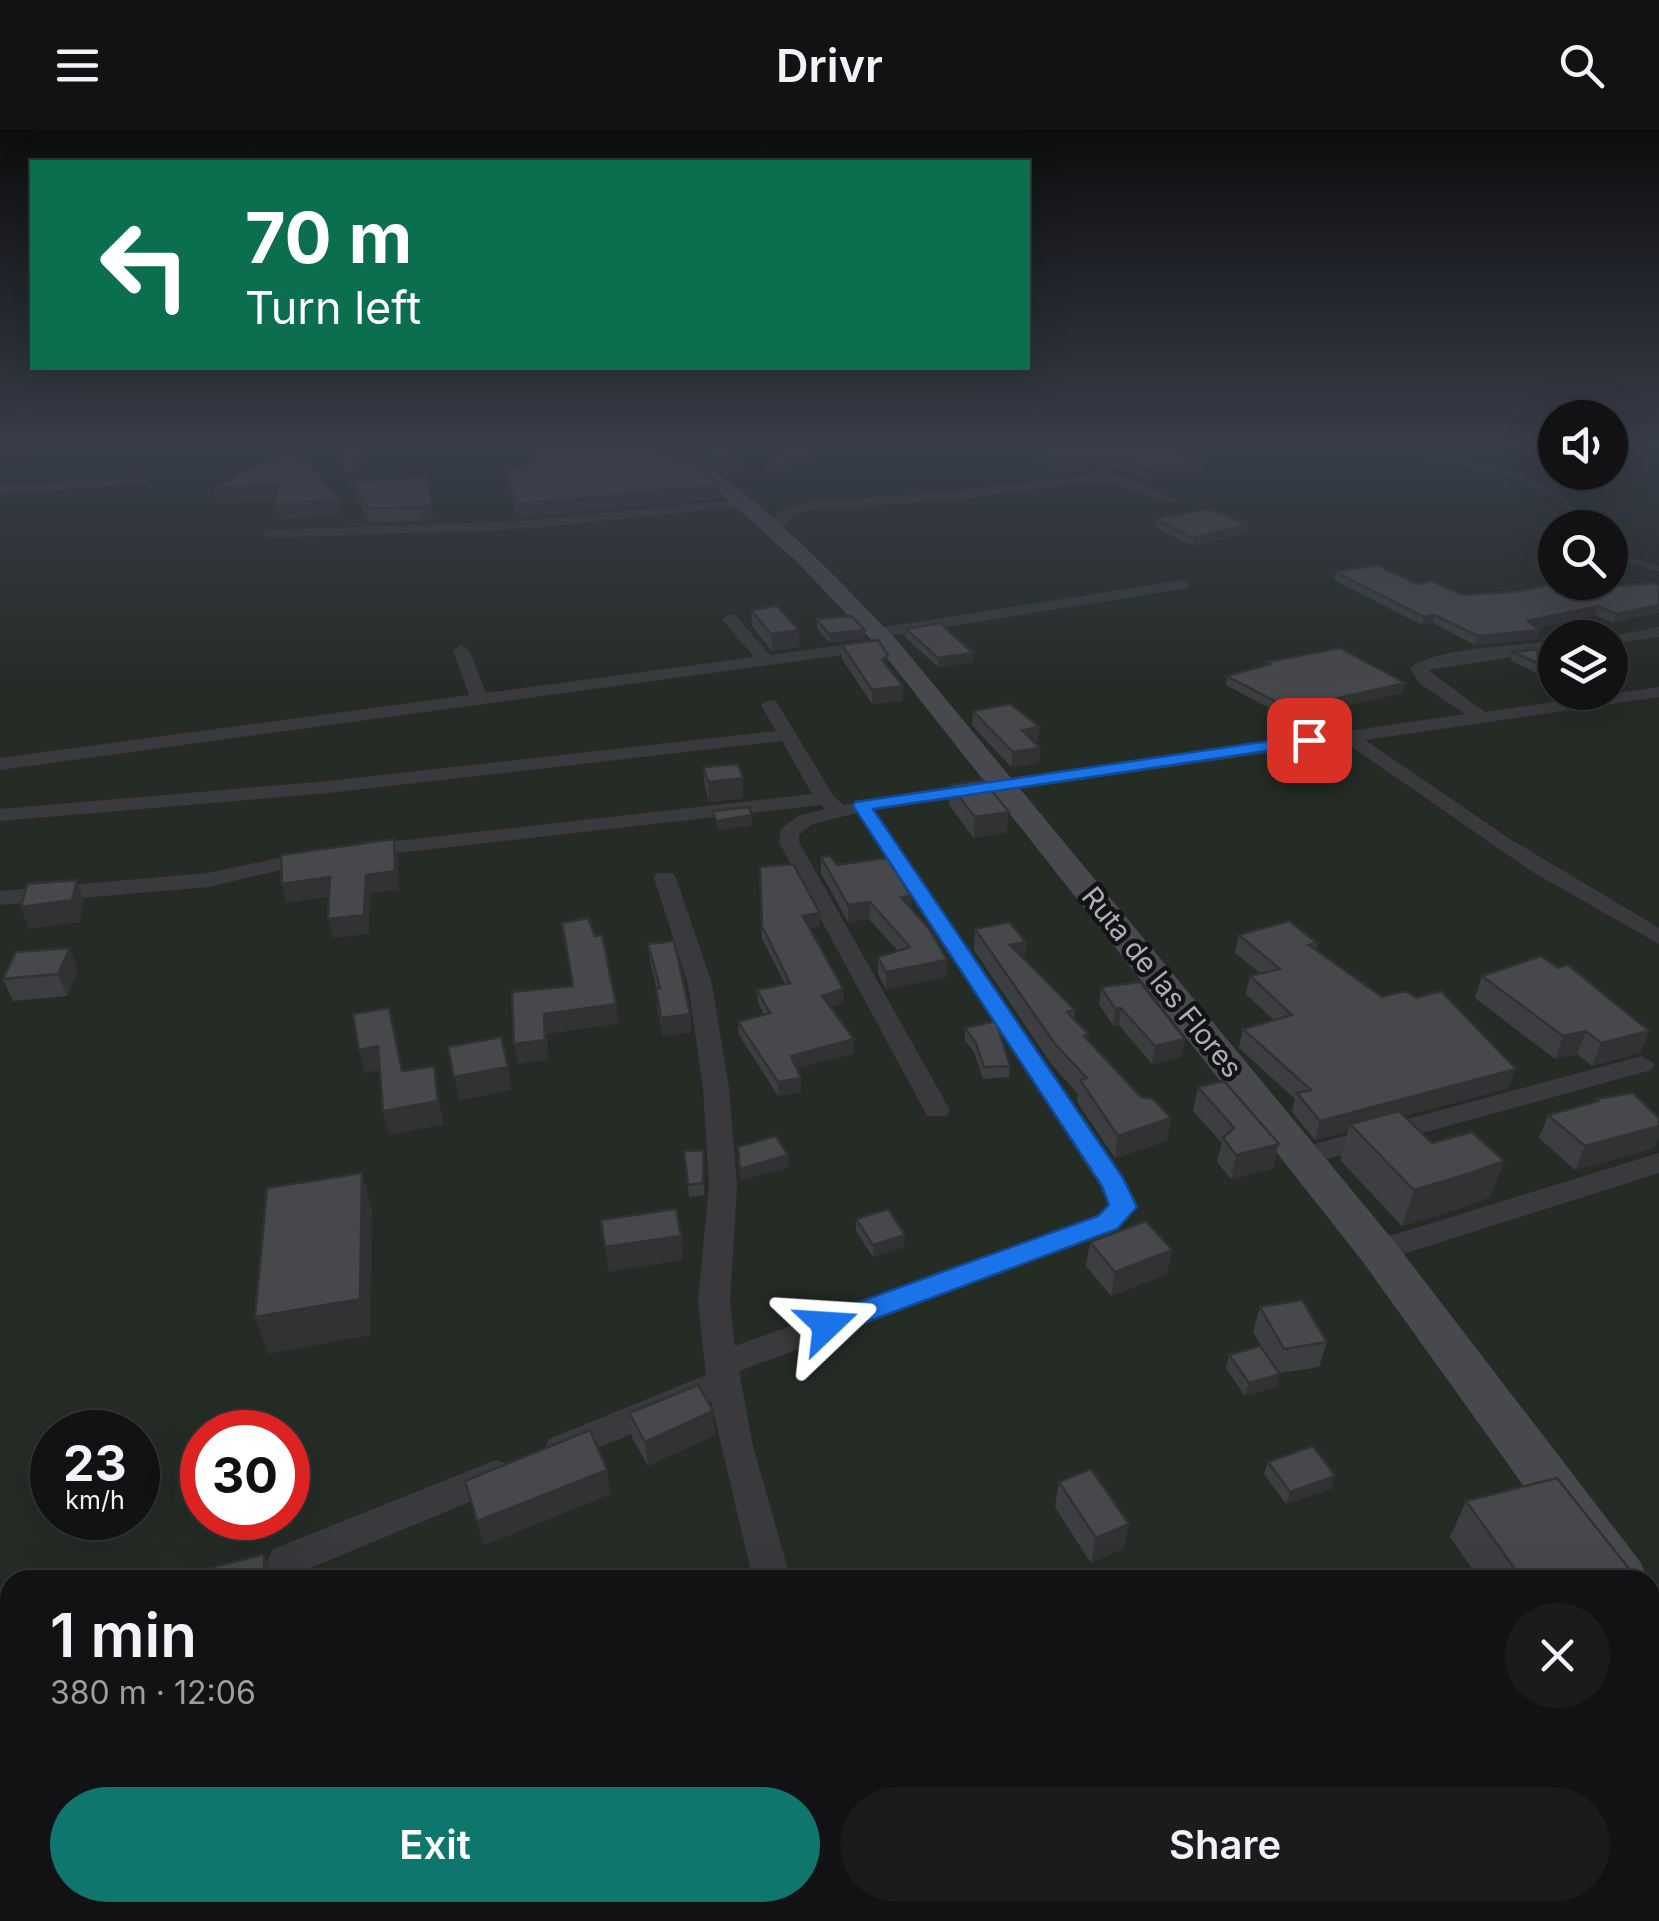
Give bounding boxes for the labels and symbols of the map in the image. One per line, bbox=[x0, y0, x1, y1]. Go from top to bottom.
pin bbox=[1267, 698, 1352, 783]
street label: Ruta de las Flores bbox=[1075, 880, 1249, 1084]
position arrow bbox=[775, 1273, 879, 1377]
speed limit sign: 30 bbox=[180, 1410, 310, 1540]

